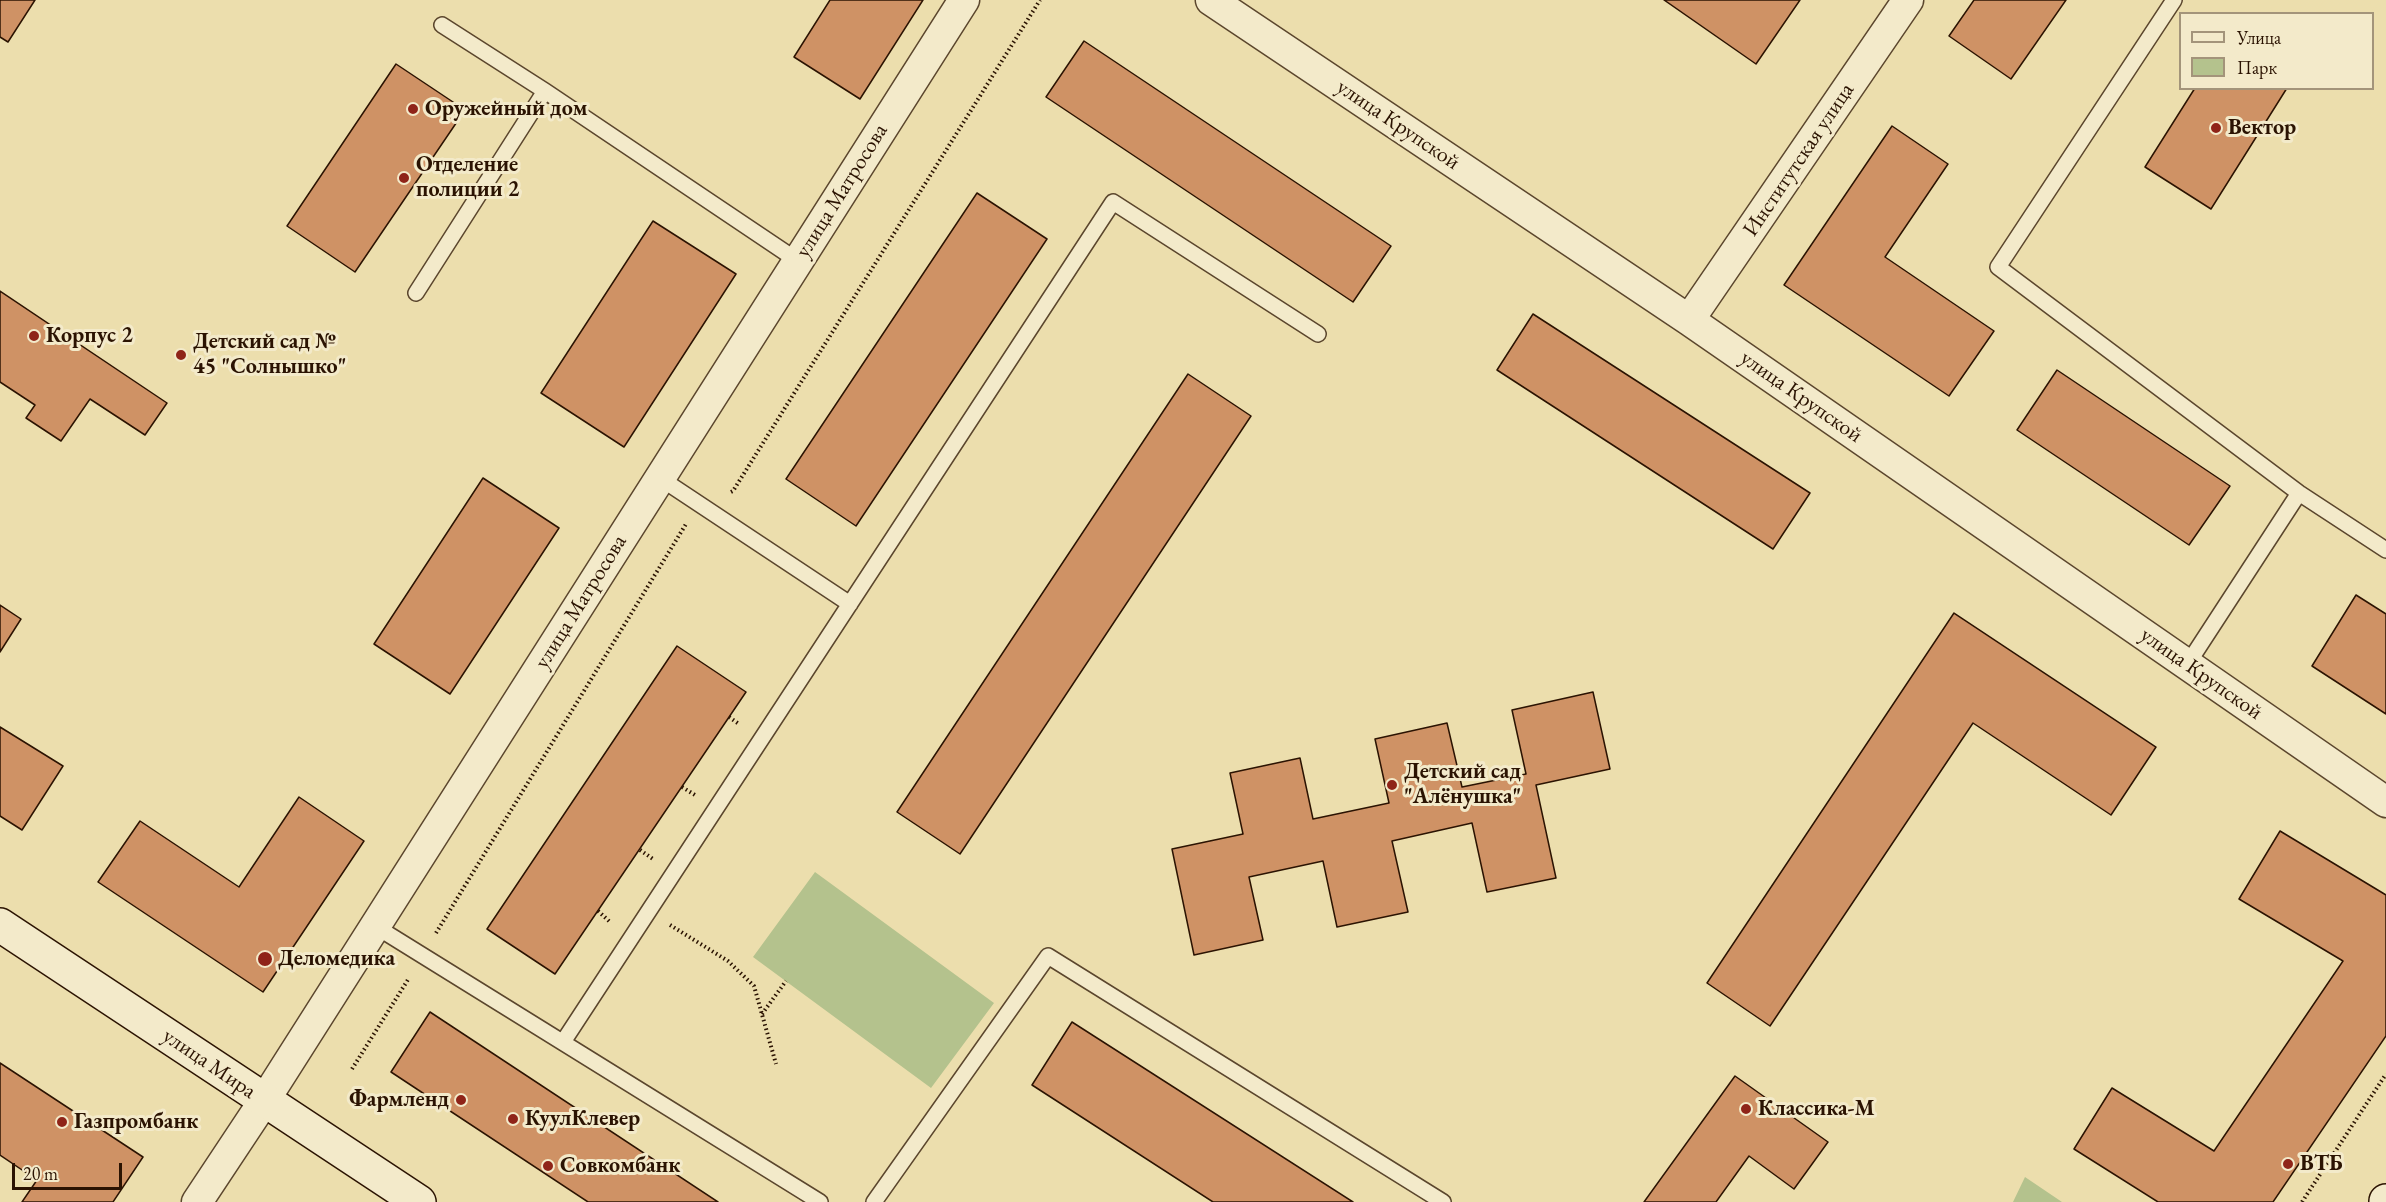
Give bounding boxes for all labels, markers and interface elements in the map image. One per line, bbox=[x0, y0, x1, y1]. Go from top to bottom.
legend bbox=[2179, 12, 2374, 90]
text: Улица bbox=[2237, 26, 2281, 49]
text: Парк bbox=[2237, 56, 2277, 79]
street label: улица Крупской bbox=[1331, 74, 1465, 176]
street label: Институтская улица bbox=[1738, 78, 1860, 242]
place label: Оружейный дом bbox=[425, 96, 588, 122]
marker: Оружейный дом bbox=[406, 102, 420, 116]
place label: Вектор bbox=[2228, 115, 2296, 141]
street label: улица Матросова bbox=[790, 119, 894, 263]
marker: Вектор bbox=[2209, 121, 2223, 135]
place label: Отделение полиции 2 bbox=[416, 152, 519, 204]
marker: Отделение полиции 2 bbox=[397, 171, 411, 185]
place label: Корпус 2 bbox=[46, 323, 133, 349]
marker: Корпус 2 bbox=[27, 329, 41, 343]
place label: Детский сад № 45 "Солнышко" bbox=[193, 329, 346, 380]
street label: улица Крупской bbox=[1735, 345, 1867, 449]
marker: Детский сад № 45 "Солнышко" bbox=[174, 348, 188, 362]
street label: улица Матросова bbox=[529, 530, 633, 674]
street label: улица Крупской bbox=[2135, 622, 2267, 726]
place label: Детский сад "Алёнушка" bbox=[1404, 759, 1521, 810]
marker: Детский сад "Алёнушка" bbox=[1385, 778, 1399, 792]
place label: Деломедика bbox=[278, 946, 395, 972]
marker: Деломедика bbox=[256, 950, 274, 968]
street label: улица Мира bbox=[157, 1023, 261, 1105]
place label: Фармленд bbox=[349, 1087, 449, 1113]
marker: Фармленд bbox=[454, 1093, 468, 1107]
place label: Классика-М bbox=[1758, 1096, 1875, 1122]
marker: Классика-М bbox=[1739, 1102, 1753, 1116]
place label: КуулКлевер bbox=[525, 1106, 640, 1132]
place label: Газпромбанк bbox=[74, 1109, 198, 1135]
marker: КуулКлевер bbox=[506, 1112, 520, 1126]
marker: Газпромбанк bbox=[55, 1115, 69, 1129]
scale bar bbox=[15, 1151, 124, 1189]
place label: ВТБ bbox=[2300, 1151, 2343, 1177]
place label: Совкомбанк bbox=[560, 1153, 680, 1179]
marker: ВТБ bbox=[2281, 1157, 2295, 1171]
marker: Совкомбанк bbox=[541, 1159, 555, 1173]
text: 20 m bbox=[23, 1162, 58, 1185]

